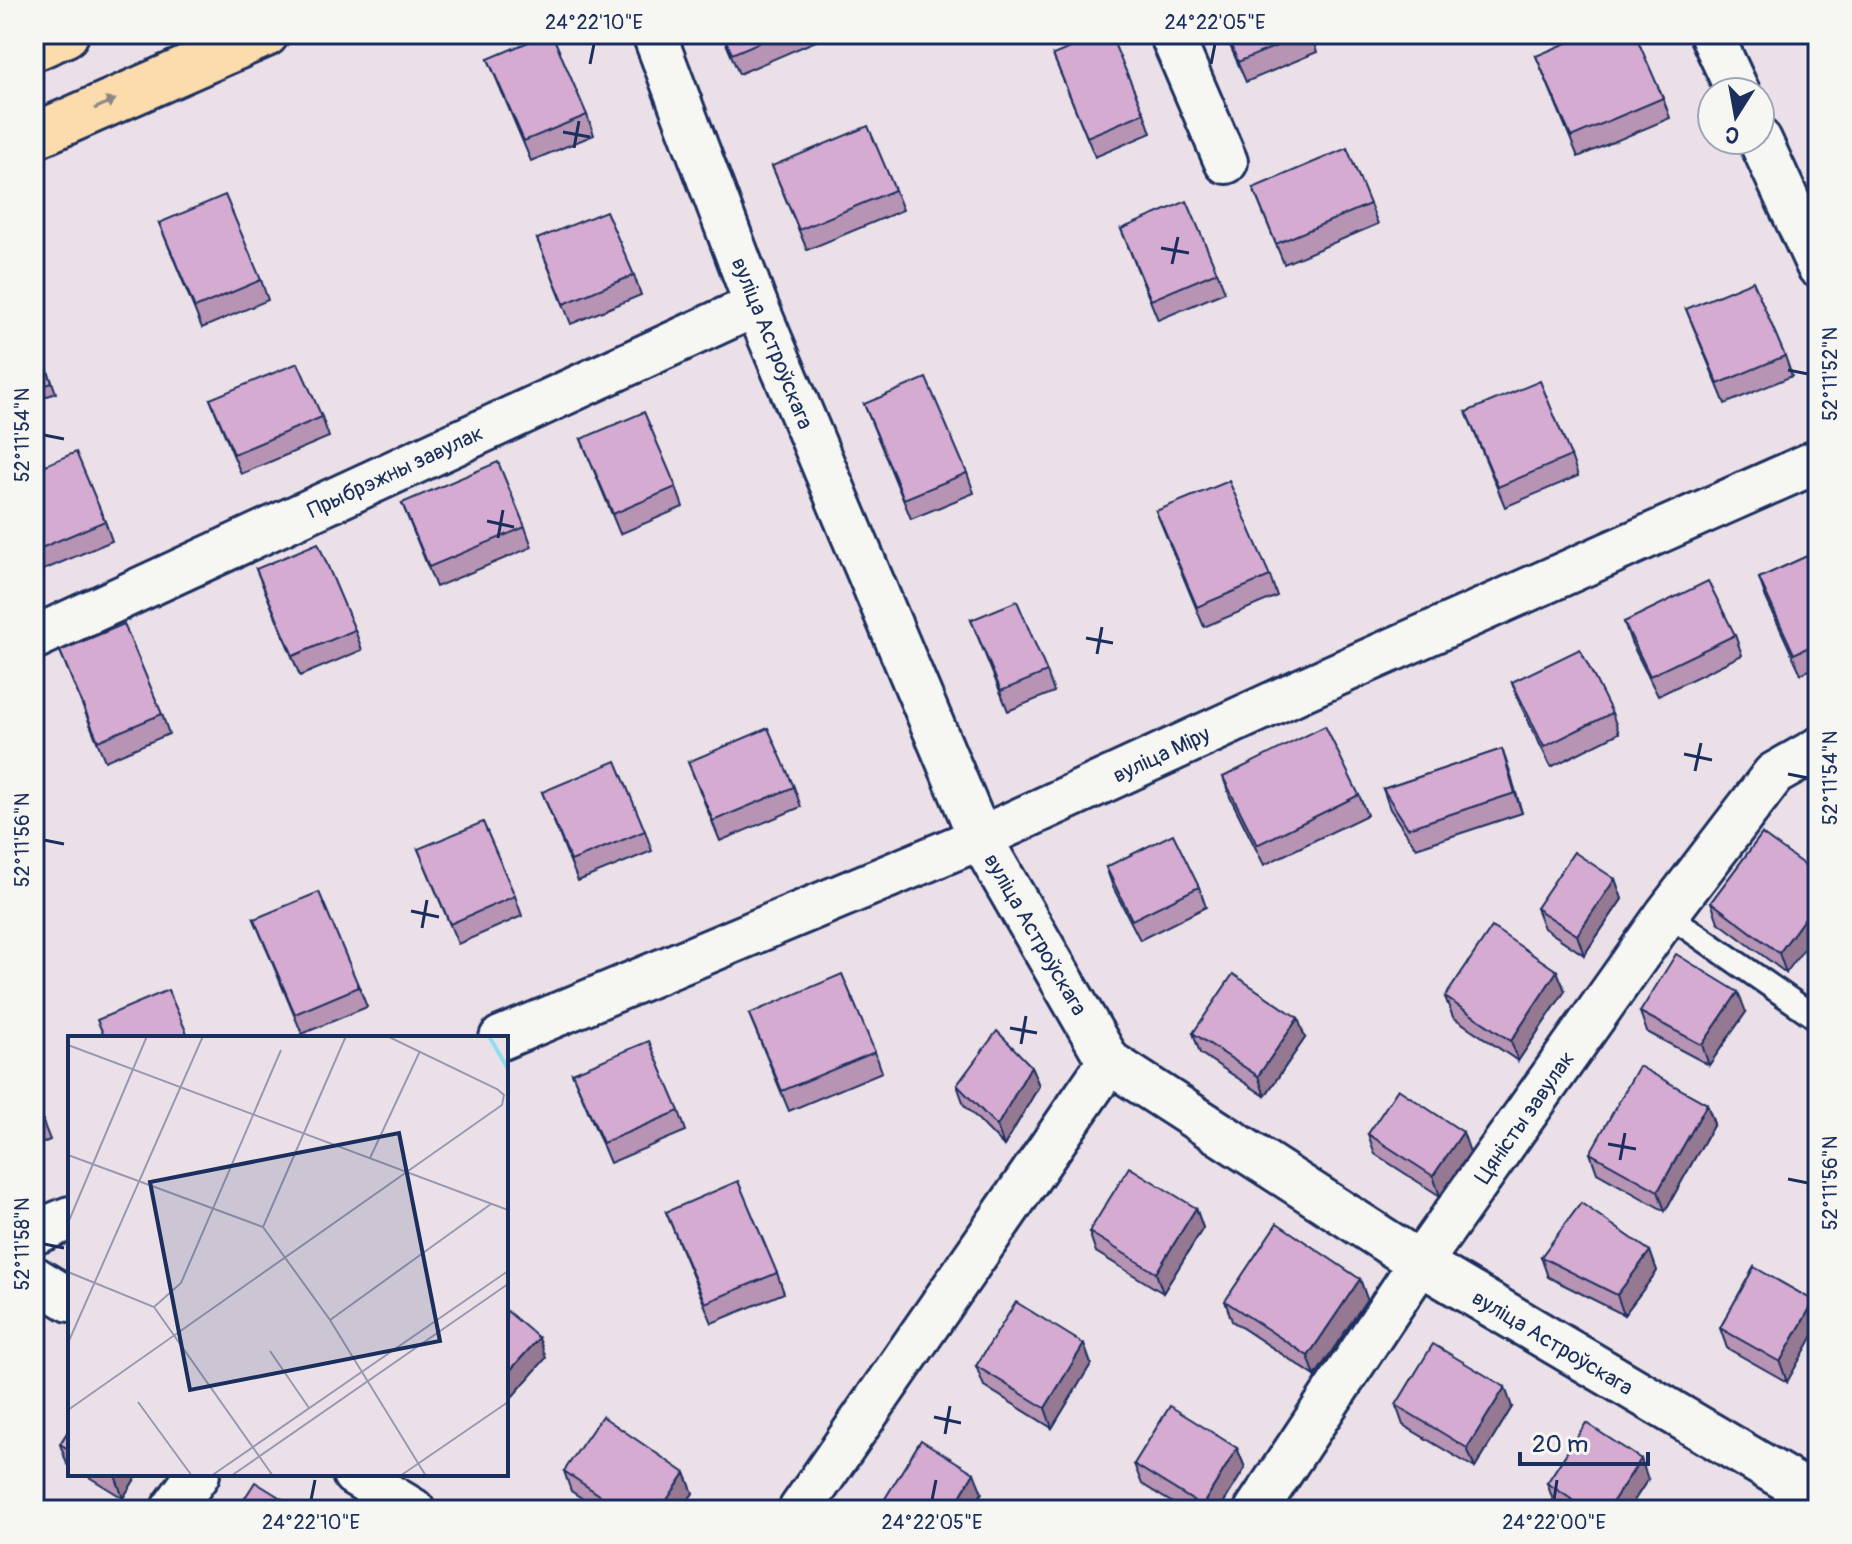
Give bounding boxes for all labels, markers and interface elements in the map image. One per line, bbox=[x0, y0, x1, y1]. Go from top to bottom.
text: 24°22'10"E bbox=[545, 10, 643, 35]
text: 24°22'05"E bbox=[1165, 10, 1265, 35]
north arrow bbox=[1696, 76, 1776, 156]
one-way arrow bbox=[93, 97, 117, 111]
text: С bbox=[1723, 120, 1742, 150]
street label: вуліца Астроўскага bbox=[725, 253, 819, 433]
text: 52°11'52"N bbox=[1818, 327, 1843, 421]
text: 52°11'54"N bbox=[10, 388, 35, 482]
street label: Прыбрэжны завулак bbox=[303, 419, 488, 525]
street label: вуліца Міру bbox=[1108, 720, 1214, 790]
text: 52°11'54"N bbox=[1818, 731, 1843, 825]
text: 52°11'56"N bbox=[10, 793, 35, 887]
street label: вуліца Астроўскага bbox=[977, 848, 1093, 1021]
inset map bbox=[68, 1036, 508, 1476]
street label: Цяністы завулак bbox=[1469, 1046, 1581, 1189]
text: 52°11'56"N bbox=[1818, 1136, 1843, 1230]
text: 52°11'58"N bbox=[10, 1198, 35, 1290]
street label: вуліца Астроўскага bbox=[1467, 1284, 1638, 1402]
scale bar bbox=[1520, 1416, 1648, 1466]
text: 20 m bbox=[1532, 1430, 1588, 1459]
text: 24°22'10"E bbox=[262, 1510, 360, 1535]
text: 24°22'05"E bbox=[882, 1510, 982, 1535]
text: 24°22'00"E bbox=[1502, 1510, 1606, 1535]

